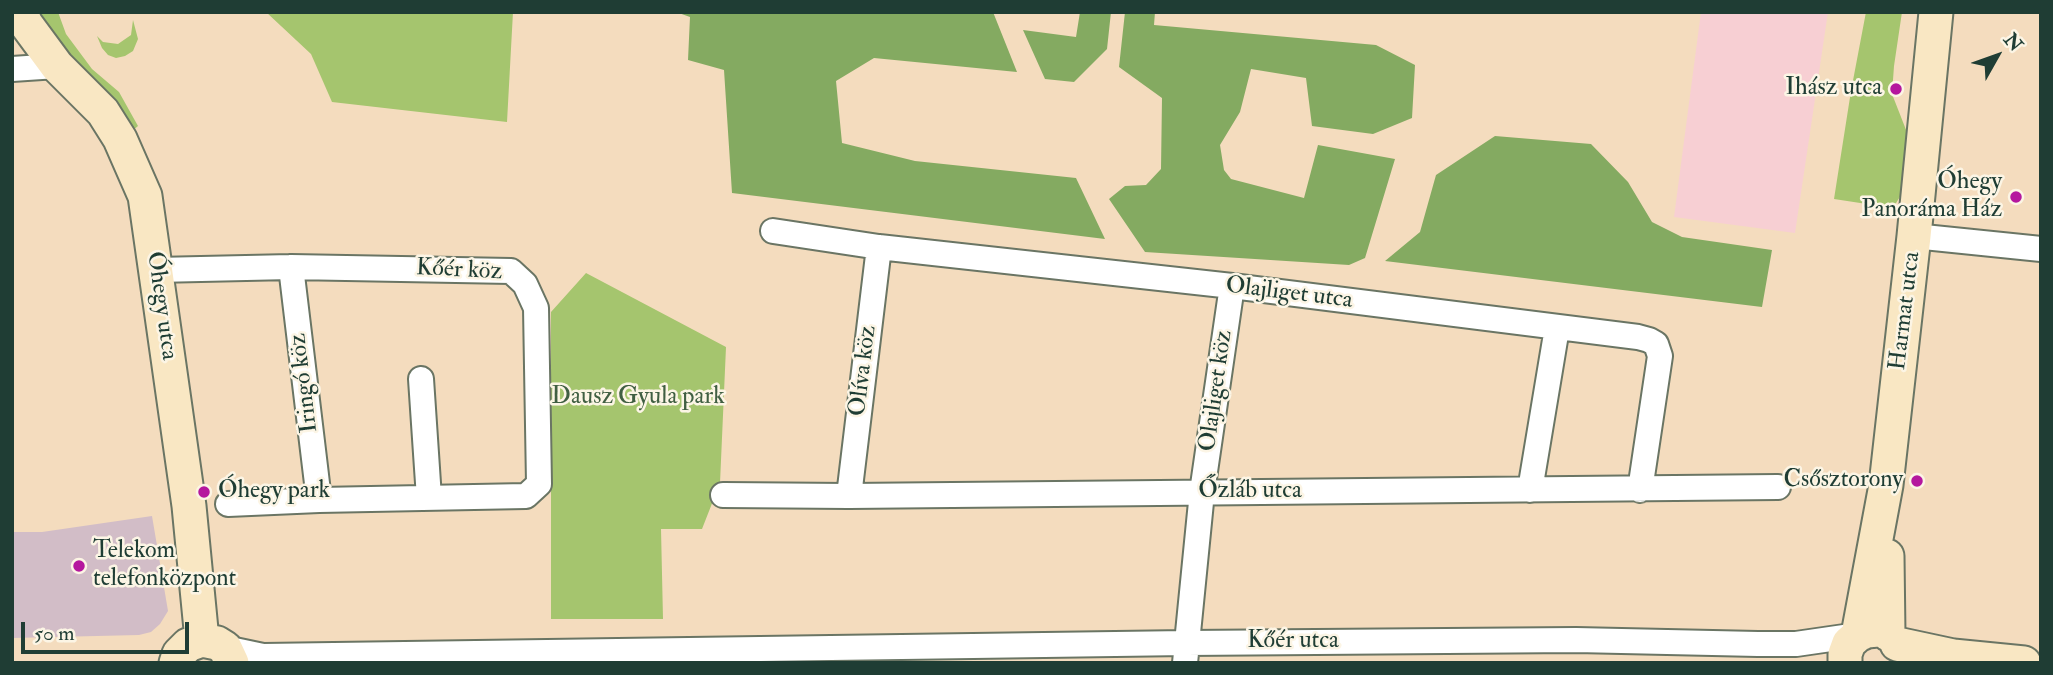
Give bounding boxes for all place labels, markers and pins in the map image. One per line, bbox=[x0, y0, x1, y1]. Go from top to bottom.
place label: Ihász utca bbox=[1785, 75, 1882, 103]
marker: Ihász utca bbox=[1888, 81, 1904, 97]
place label: Óhegy Panoráma Ház bbox=[1861, 169, 2002, 225]
marker: Óhegy Panoráma Ház bbox=[2008, 189, 2024, 205]
place label: Csősztorony bbox=[1783, 467, 1903, 495]
marker: Csősztorony bbox=[1909, 473, 1925, 489]
place label: Óhegy park bbox=[218, 478, 330, 506]
marker: Óhegy park bbox=[196, 484, 212, 500]
place label: Telekom telefonközpont bbox=[93, 538, 236, 594]
marker: Telekom telefonközpont bbox=[71, 558, 87, 574]

